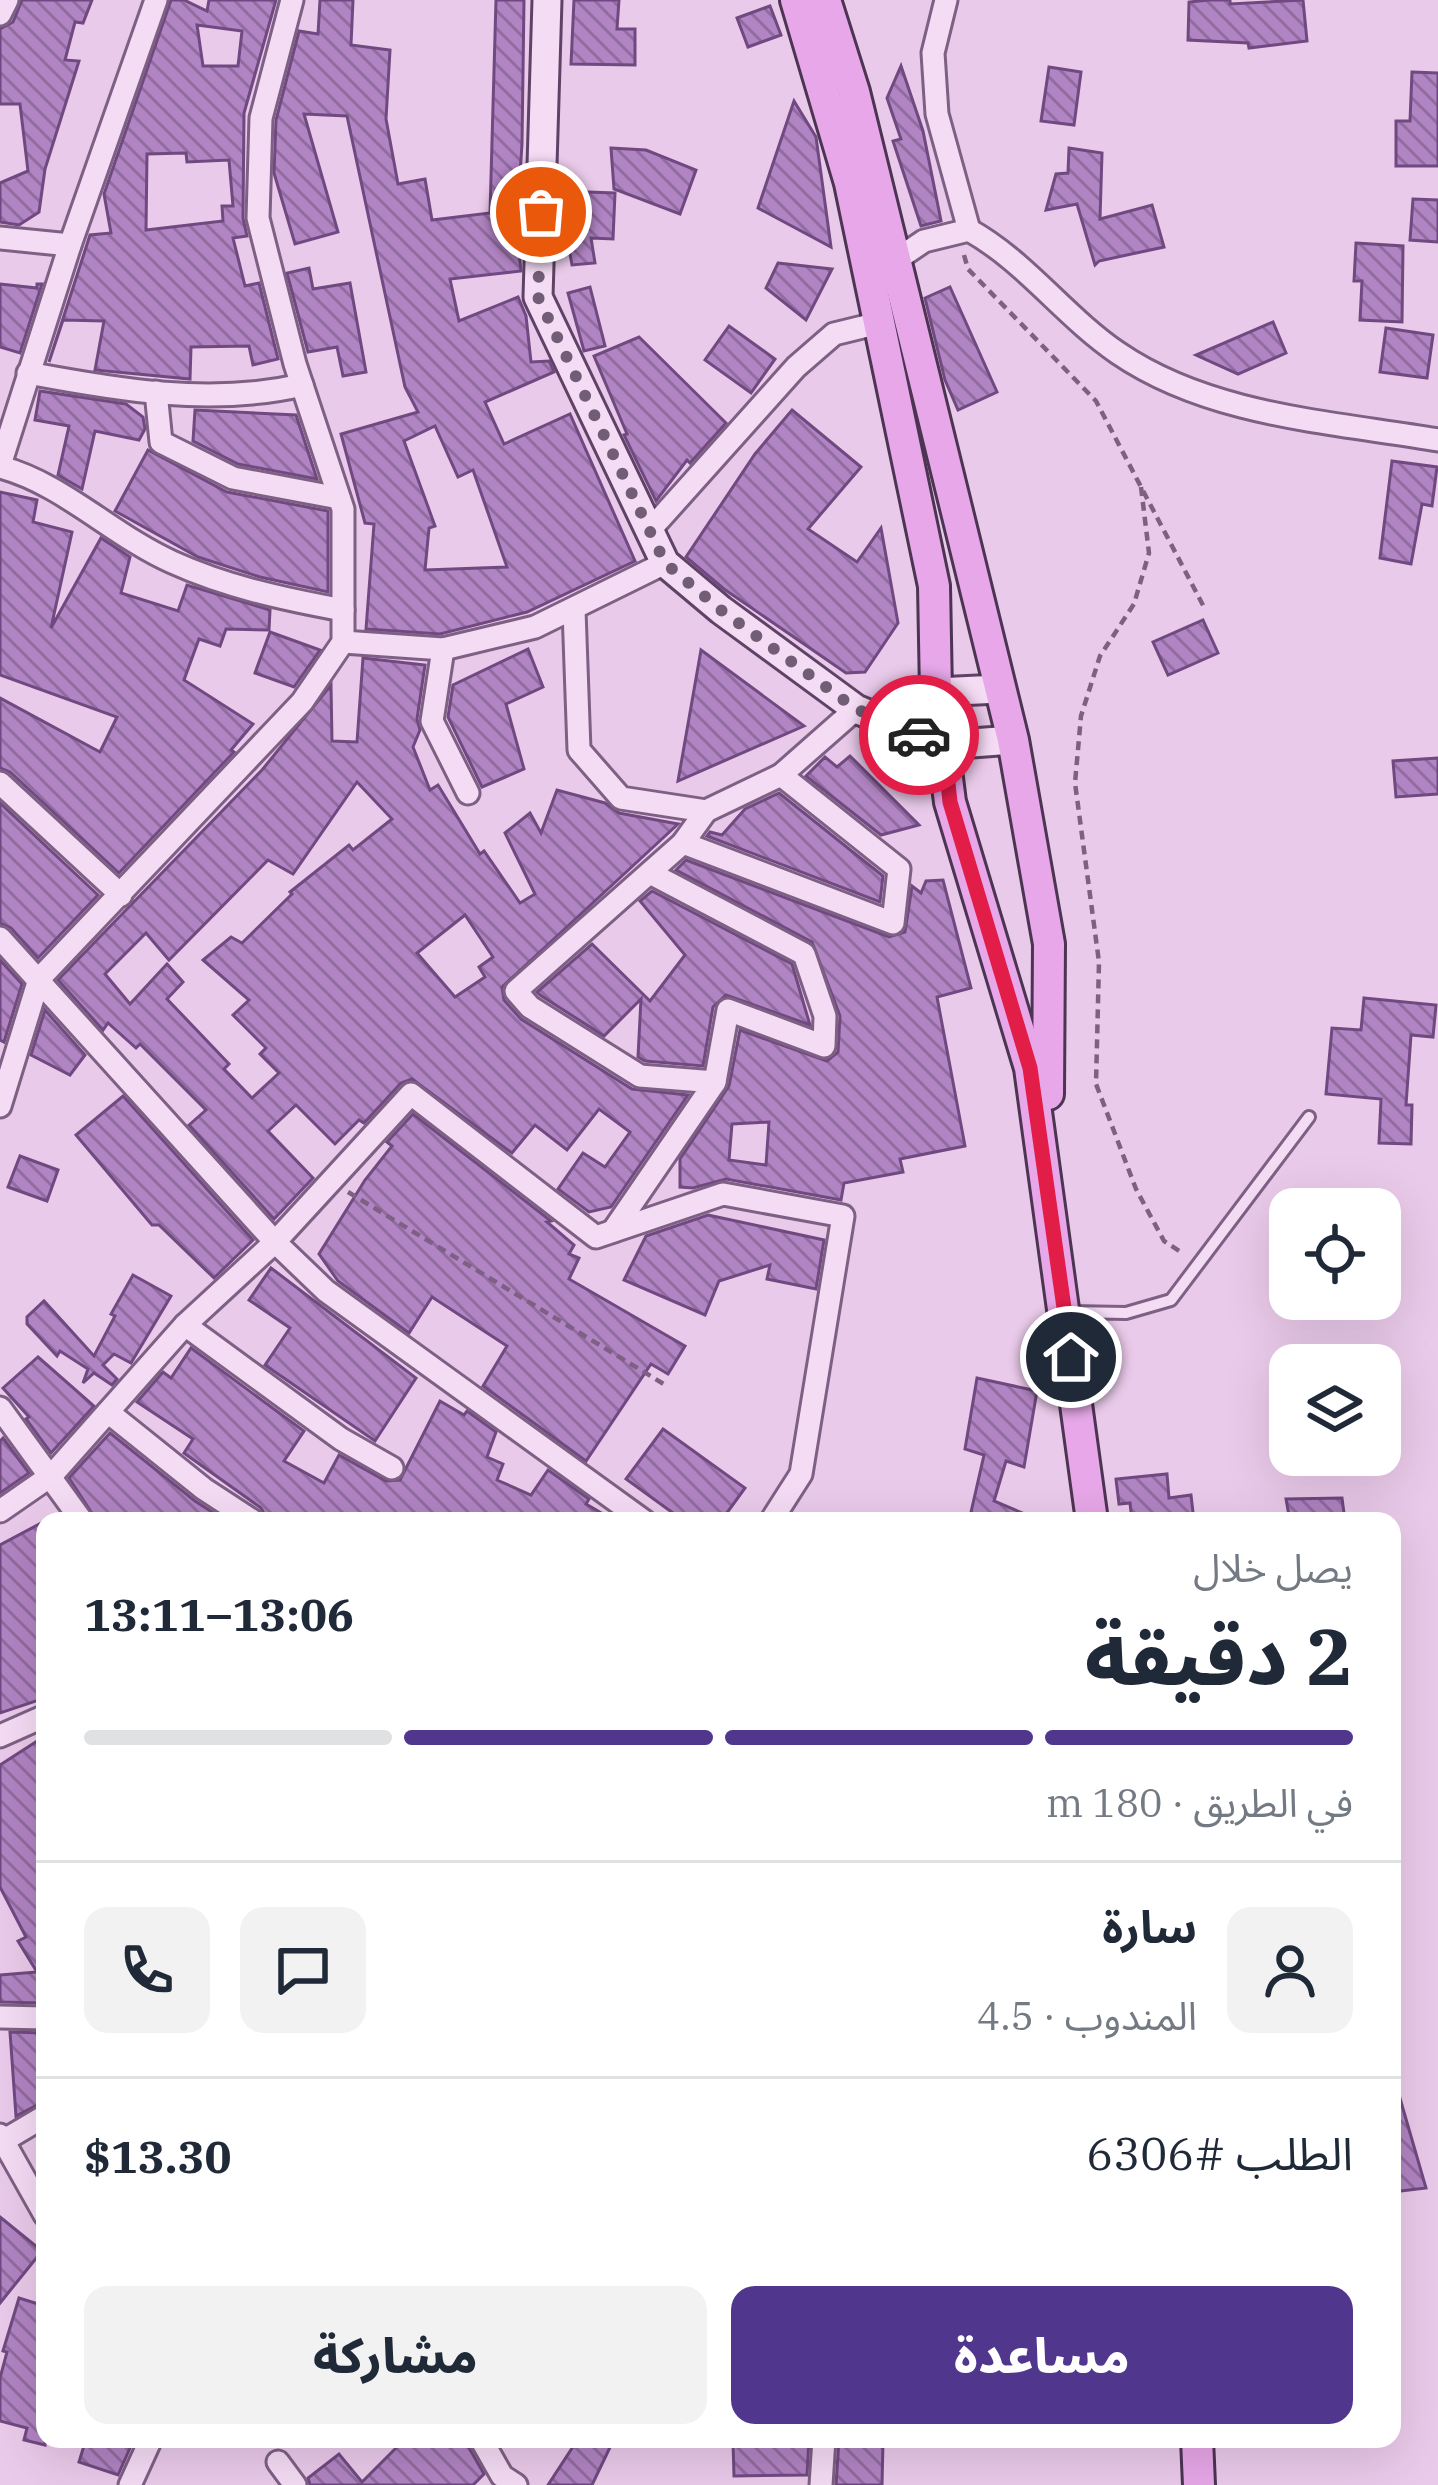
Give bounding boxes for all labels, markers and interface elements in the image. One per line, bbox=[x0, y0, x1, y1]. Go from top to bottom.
pin bbox=[490, 161, 592, 263]
icon: bag bbox=[508, 179, 574, 245]
courier bbox=[859, 675, 979, 795]
icon: car bbox=[886, 702, 952, 768]
map controls bbox=[1269, 1188, 1401, 1476]
button: locate bbox=[1269, 1188, 1401, 1320]
pin bbox=[1020, 1306, 1122, 1408]
icon: home bbox=[1038, 1324, 1104, 1390]
button: layers bbox=[1269, 1344, 1401, 1476]
text: يصل خلال bbox=[1193, 1542, 1353, 1593]
text: 13:06–13:11 bbox=[84, 1585, 354, 1643]
text: 2 دقيقة bbox=[1084, 1605, 1353, 1706]
text: في الطريق · 180 m bbox=[1046, 1777, 1353, 1828]
text: سارة bbox=[1102, 1897, 1197, 1955]
button: phone bbox=[84, 1907, 210, 2033]
button: chat bbox=[240, 1907, 366, 2033]
button: person bbox=[1227, 1907, 1353, 2033]
text: المندوب · 4.5 bbox=[977, 1990, 1197, 2041]
text: الطلب #6306 bbox=[1086, 2124, 1353, 2182]
text: $13.30 bbox=[84, 2127, 231, 2185]
button: مشاركة bbox=[84, 2286, 707, 2424]
button: مساعدة bbox=[731, 2286, 1353, 2424]

